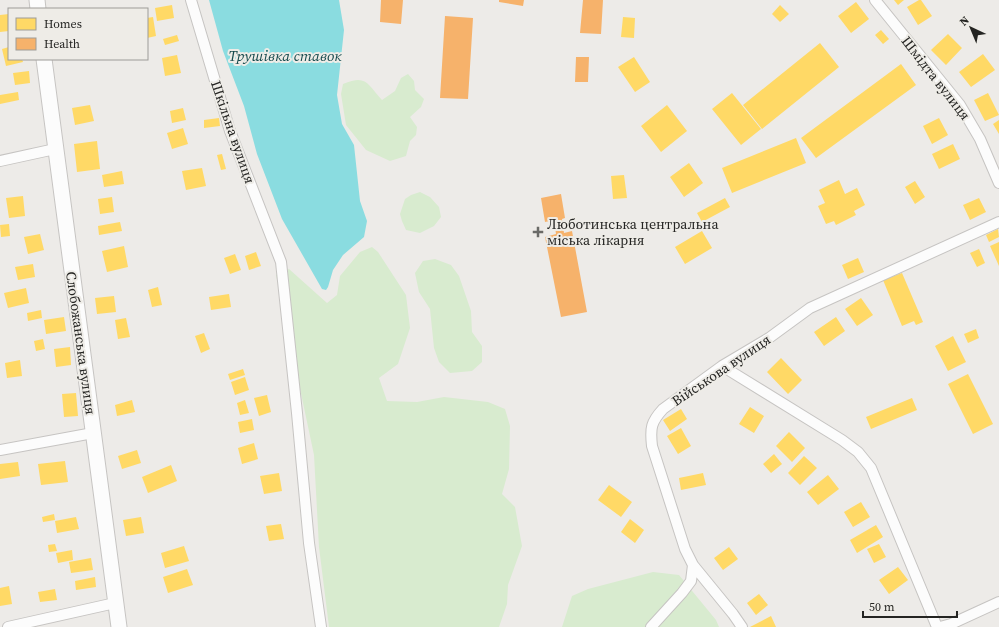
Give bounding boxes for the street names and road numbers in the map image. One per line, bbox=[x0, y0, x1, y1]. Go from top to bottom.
street label: Шмідта вулиця bbox=[897, 32, 975, 124]
street label: Шкільна вулиця bbox=[206, 78, 260, 186]
street label: Слобожанська вулиця bbox=[61, 270, 101, 416]
street label: Військова вулиця bbox=[668, 329, 774, 411]

